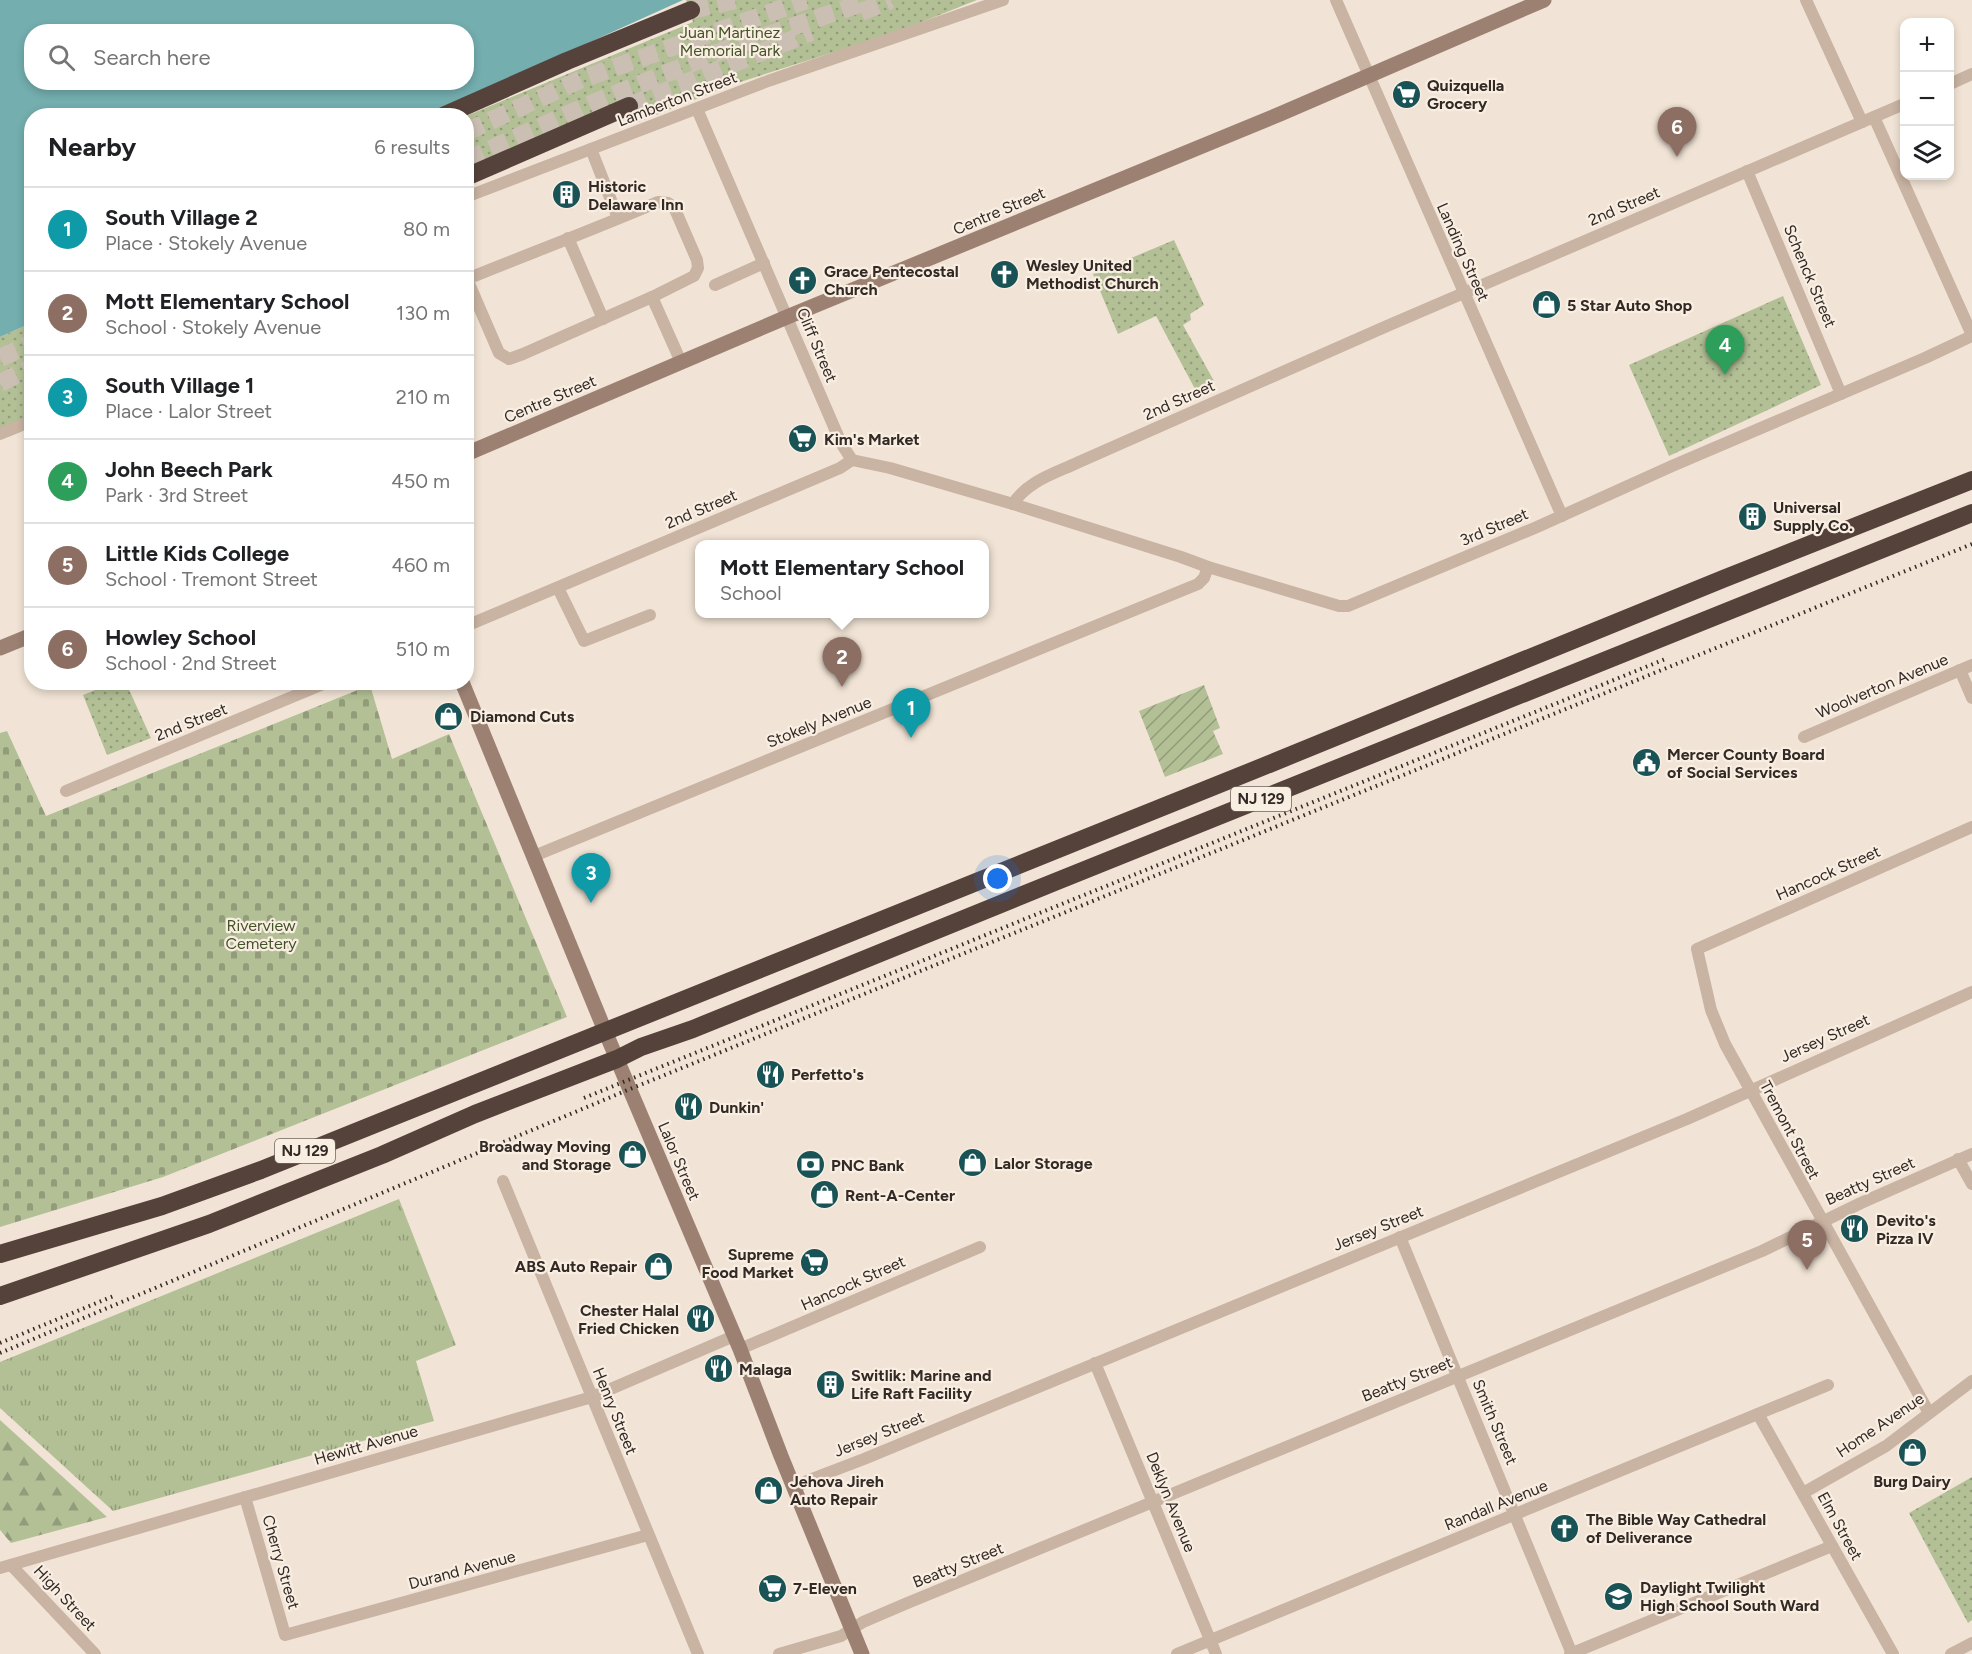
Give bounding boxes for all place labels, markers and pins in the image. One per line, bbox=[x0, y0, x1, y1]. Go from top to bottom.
place label: Quizquella Grocery bbox=[1427, 76, 1504, 113]
supermarket icon: Quizquella Grocery bbox=[1390, 78, 1422, 110]
pin: 6 bbox=[1658, 108, 1696, 157]
place label: Historic Delaware Inn bbox=[588, 177, 683, 214]
building icon: Historic Delaware Inn bbox=[551, 179, 583, 211]
place label: Wesley United Methodist Church bbox=[1026, 256, 1159, 293]
church icon: Wesley United Methodist Church bbox=[989, 258, 1021, 290]
place label: Grace Pentecostal Church bbox=[824, 262, 959, 299]
church icon: Grace Pentecostal Church bbox=[787, 264, 819, 296]
shop icon: 5 Star Auto Shop bbox=[1530, 289, 1562, 321]
place label: 5 Star Auto Shop bbox=[1567, 296, 1693, 315]
pin: 4 bbox=[1706, 326, 1744, 375]
supermarket icon: Kim's Market bbox=[787, 423, 819, 455]
place label: Kim's Market bbox=[824, 430, 920, 449]
place label: Universal Supply Co. bbox=[1773, 498, 1853, 535]
building icon: Universal Supply Co. bbox=[1736, 500, 1768, 532]
pin: 2 bbox=[822, 638, 862, 687]
pin: 1 bbox=[892, 688, 930, 738]
shop icon: Diamond Cuts bbox=[433, 700, 465, 732]
place label: Diamond Cuts bbox=[470, 707, 575, 726]
place label: Mercer County Board of Social Services bbox=[1667, 745, 1825, 782]
public building icon: Mercer County Board of Social Services bbox=[1630, 747, 1662, 779]
pin: 3 bbox=[572, 854, 610, 903]
restaurant icon: Perfetto's bbox=[754, 1058, 786, 1090]
place label: Perfetto's bbox=[791, 1065, 864, 1084]
restaurant icon: Dunkin' bbox=[672, 1091, 704, 1123]
place label: Dunkin' bbox=[709, 1098, 764, 1117]
place label: Broadway Moving and Storage bbox=[479, 1137, 611, 1174]
shop icon: Broadway Moving and Storage bbox=[616, 1139, 648, 1171]
shop icon: Lalor Storage bbox=[957, 1147, 989, 1179]
bank icon: PNC Bank bbox=[794, 1149, 826, 1181]
place label: Lalor Storage bbox=[994, 1154, 1093, 1173]
place label: PNC Bank bbox=[831, 1156, 905, 1175]
shop icon: Rent-A-Center bbox=[808, 1179, 840, 1211]
place label: Rent-A-Center bbox=[845, 1186, 955, 1205]
place label: Devito's Pizza IV bbox=[1876, 1211, 1936, 1248]
restaurant icon: Devito's Pizza IV bbox=[1839, 1213, 1871, 1245]
pin: 5 bbox=[1788, 1220, 1826, 1270]
place label: Supreme Food Market bbox=[702, 1245, 794, 1282]
supermarket icon: Supreme Food Market bbox=[799, 1247, 831, 1279]
shop icon: ABS Auto Repair bbox=[642, 1250, 674, 1282]
place label: ABS Auto Repair bbox=[515, 1257, 637, 1276]
place label: Chester Halal Fried Chicken bbox=[578, 1301, 679, 1338]
restaurant icon: Chester Halal Fried Chicken bbox=[684, 1303, 716, 1335]
restaurant icon: Malaga bbox=[702, 1353, 734, 1385]
place label: Malaga bbox=[739, 1360, 792, 1379]
place label: Switlik: Marine and Life Raft Facility bbox=[851, 1366, 991, 1403]
building icon: Switlik: Marine and Life Raft Facility bbox=[814, 1368, 846, 1400]
shop icon: Burg Dairy bbox=[1896, 1437, 1928, 1469]
place label: Jehova Jireh Auto Repair bbox=[790, 1472, 884, 1509]
place label: Burg Dairy bbox=[1873, 1472, 1952, 1491]
shop icon: Jehova Jireh Auto Repair bbox=[753, 1474, 785, 1506]
place label: The Bible Way Cathedral of Deliverance bbox=[1586, 1510, 1766, 1547]
church icon: The Bible Way Cathedral of Deliverance bbox=[1549, 1512, 1581, 1544]
supermarket icon: 7-Eleven bbox=[756, 1572, 788, 1604]
place label: Daylight Twilight High School South Ward bbox=[1640, 1578, 1819, 1615]
place label: 7-Eleven bbox=[793, 1579, 857, 1598]
school or university icon: Daylight Twilight High School South Ward bbox=[1603, 1580, 1635, 1612]

